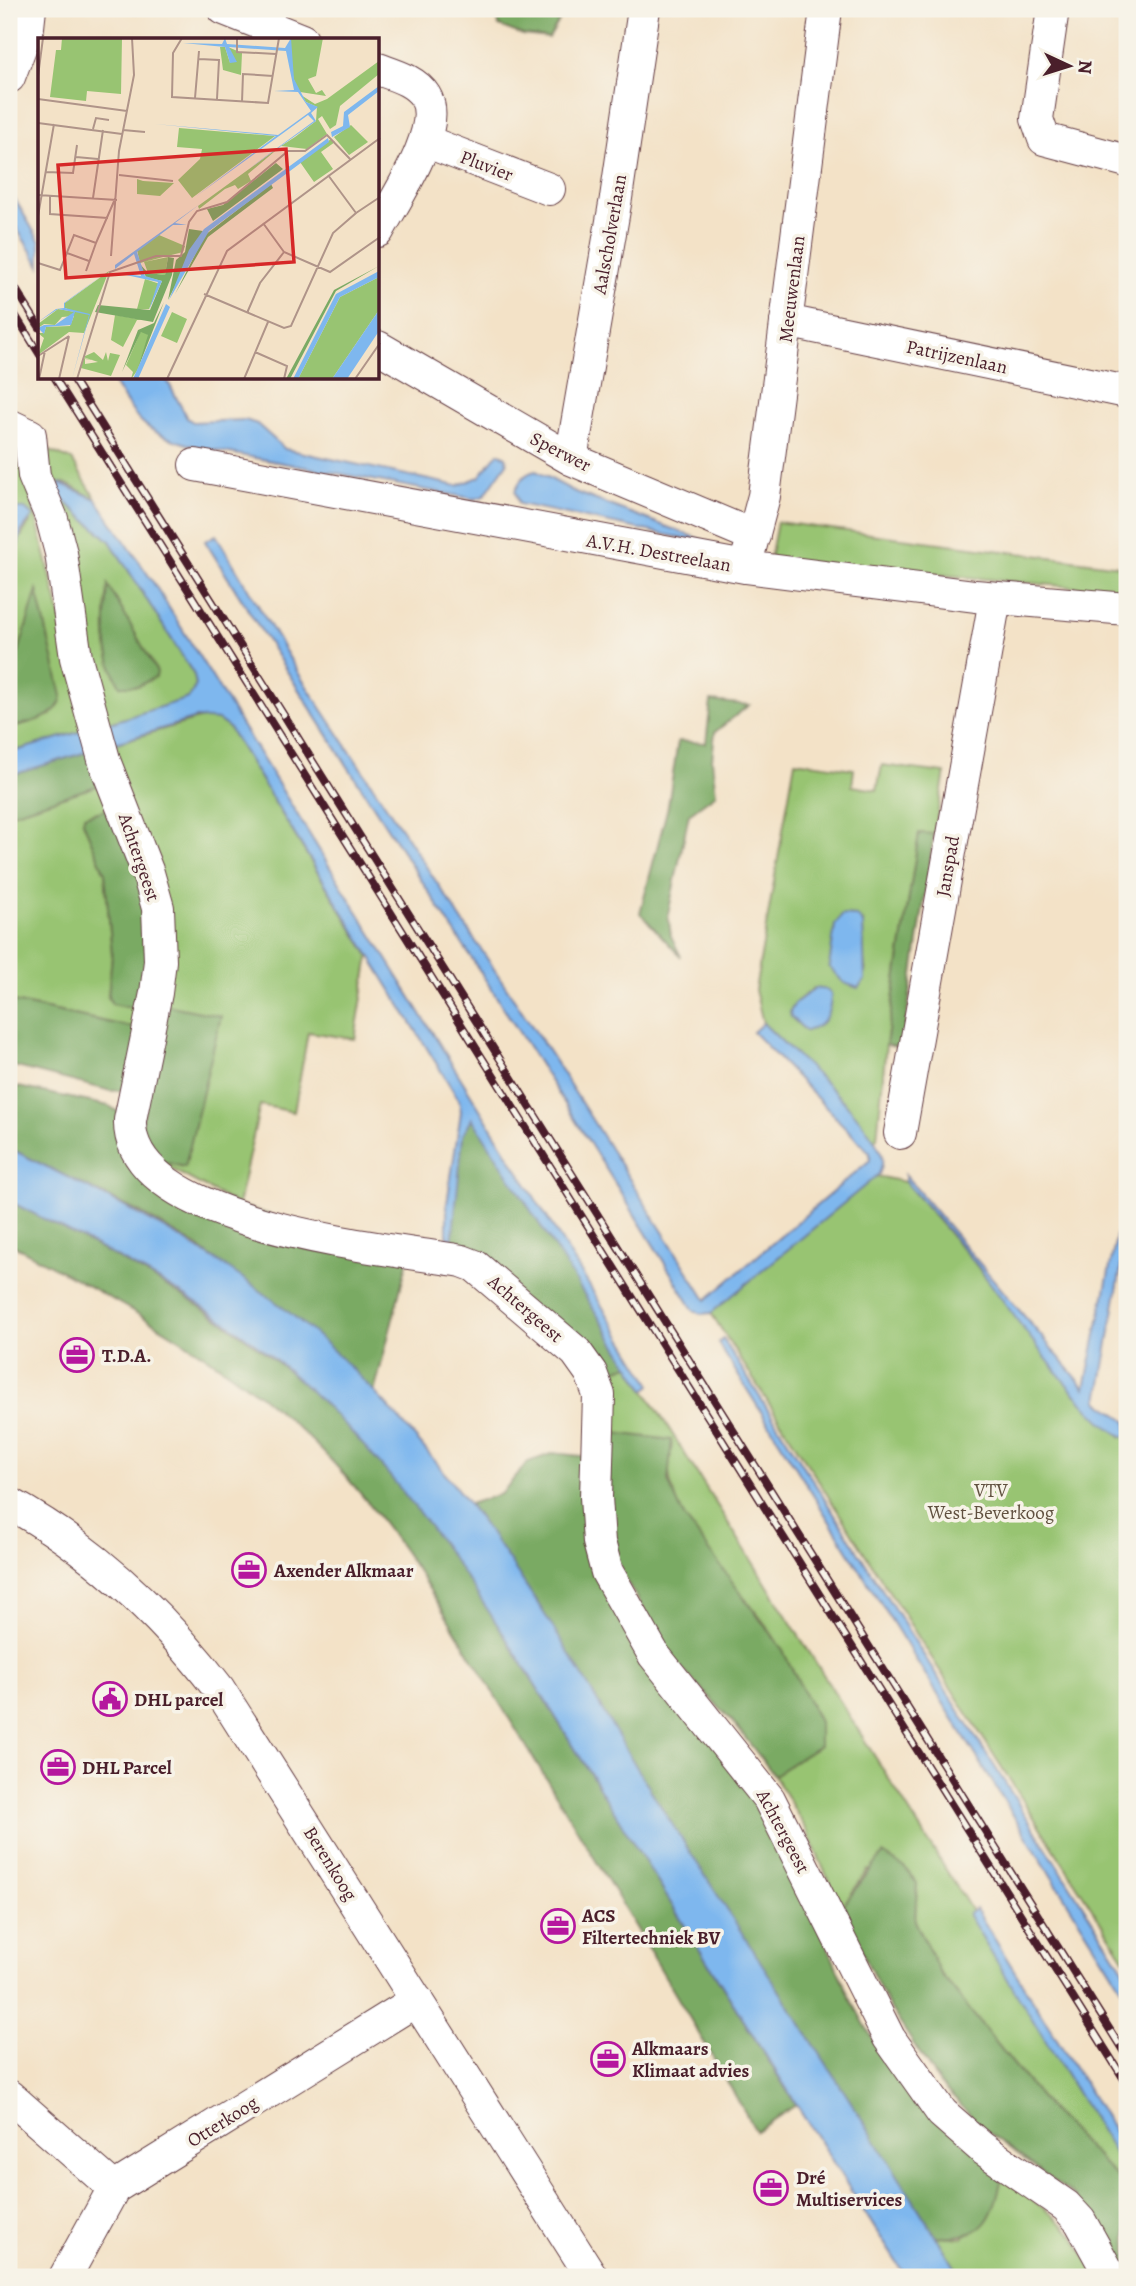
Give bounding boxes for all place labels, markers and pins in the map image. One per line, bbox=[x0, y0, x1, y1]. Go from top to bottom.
office icon: T.D.A. bbox=[58, 1336, 96, 1374]
place label: T.D.A. bbox=[102, 1343, 152, 1369]
office icon: Axender Alkmaar bbox=[230, 1551, 268, 1589]
place label: Axender Alkmaar bbox=[273, 1558, 414, 1584]
public building icon: DHL parcel bbox=[91, 1680, 129, 1718]
place label: DHL parcel bbox=[134, 1687, 223, 1713]
office icon: DHL Parcel bbox=[39, 1748, 77, 1786]
place label: DHL Parcel bbox=[82, 1755, 172, 1781]
place label: ACS Filtertechniek BV bbox=[581, 1903, 721, 1951]
office icon: ACS Filtertechniek BV bbox=[539, 1907, 577, 1945]
place label: Alkmaars Klimaat advies bbox=[631, 2036, 749, 2084]
office icon: Alkmaars Klimaat advies bbox=[589, 2040, 627, 2078]
place label: Dré Multiservices bbox=[796, 2165, 903, 2213]
office icon: Dré Multiservices bbox=[752, 2169, 790, 2207]

